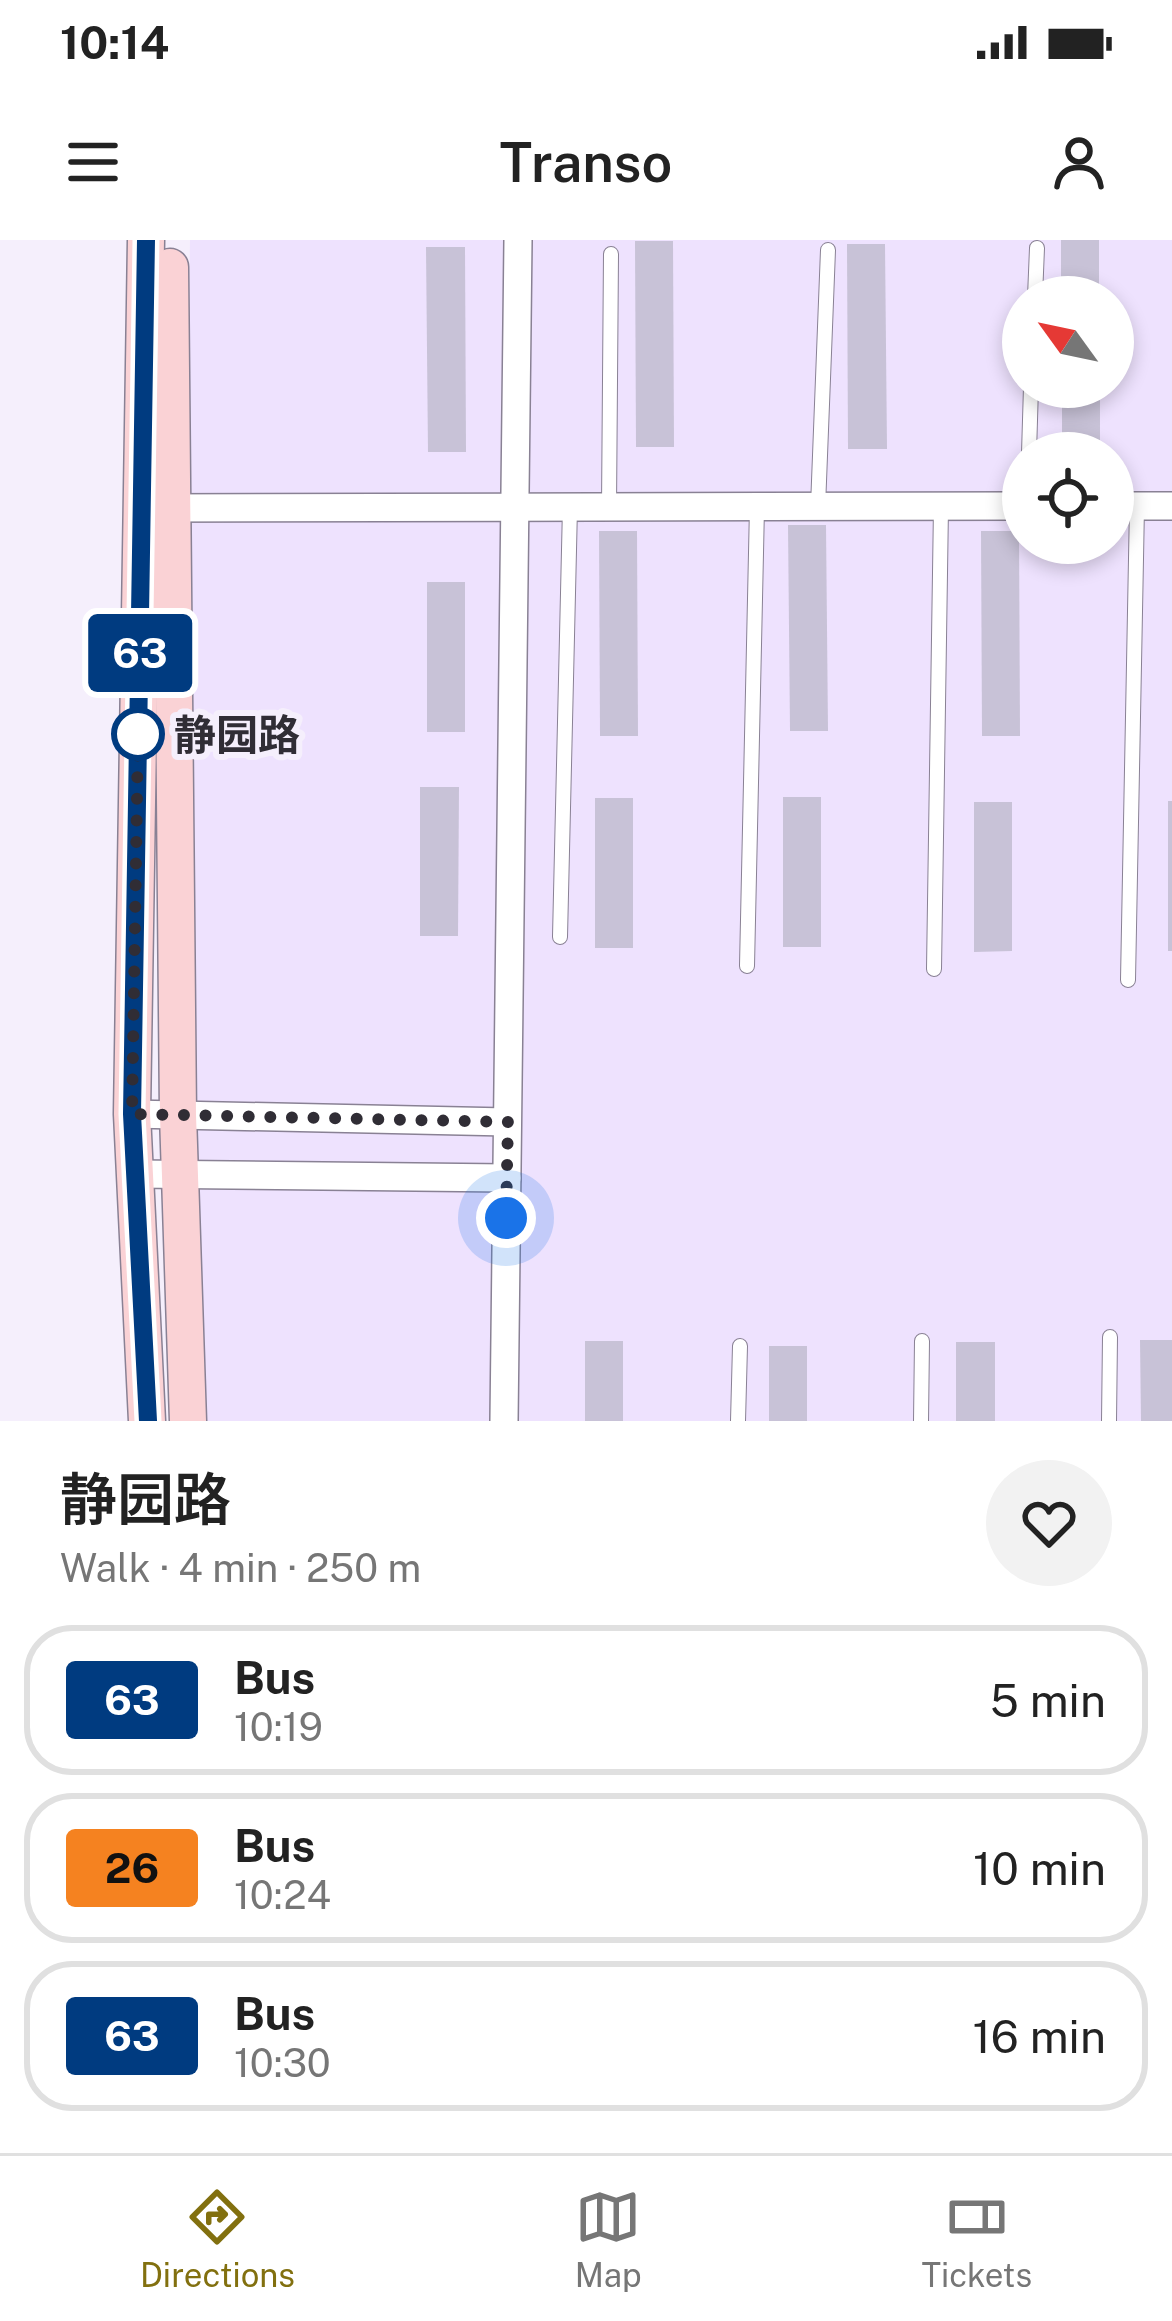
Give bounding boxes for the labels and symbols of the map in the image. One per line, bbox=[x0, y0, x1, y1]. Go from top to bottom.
north arrow bbox=[1002, 276, 1134, 408]
line badge: 63 bbox=[86, 614, 194, 692]
marker: 静园路 bbox=[113, 709, 163, 759]
place label: 静园路 bbox=[174, 710, 300, 759]
your location bbox=[476, 1188, 536, 1248]

